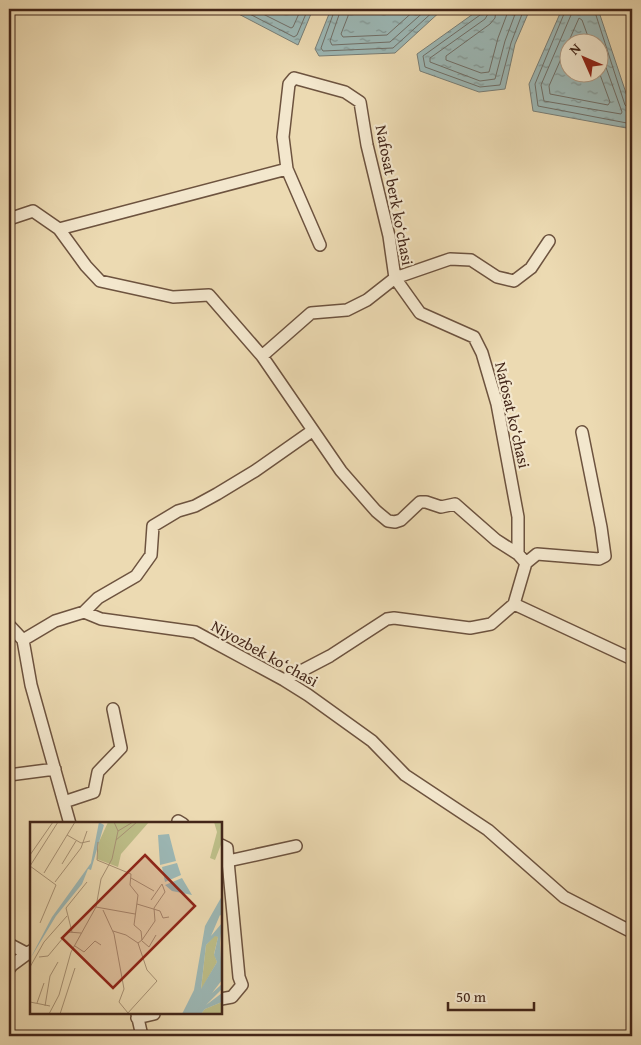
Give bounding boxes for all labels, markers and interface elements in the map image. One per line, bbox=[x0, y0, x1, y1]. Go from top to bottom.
north arrow bbox=[558, 32, 608, 82]
text: N bbox=[564, 38, 586, 59]
street label: Nafosat berk ko‘chasi bbox=[370, 123, 420, 268]
street label: Nafosat ko‘chasi bbox=[489, 359, 537, 471]
street label: Niyozbek ko‘chasi bbox=[207, 614, 323, 693]
inset map bbox=[30, 822, 222, 1015]
scale bar bbox=[448, 980, 535, 1012]
text: 50 m bbox=[456, 986, 487, 1007]

